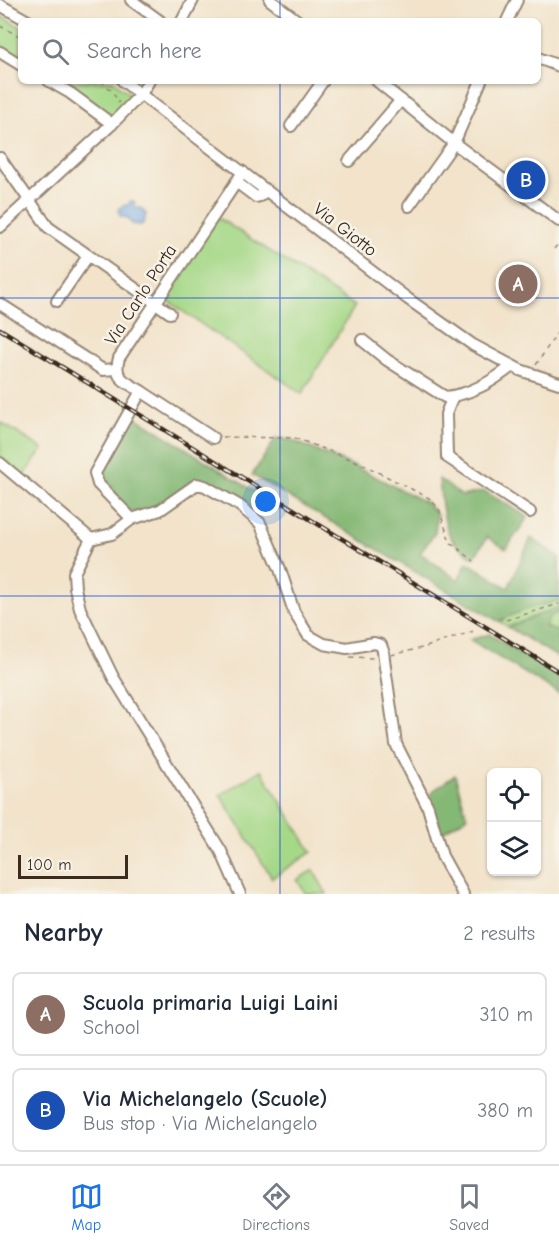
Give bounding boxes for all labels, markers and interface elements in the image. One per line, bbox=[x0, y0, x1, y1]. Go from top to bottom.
search box bbox=[18, 18, 541, 84]
icon: search bbox=[39, 35, 72, 68]
text: Search here bbox=[87, 38, 202, 64]
pin: B bbox=[506, 158, 546, 202]
street label: Via Giotto bbox=[309, 199, 381, 261]
street label: Via Carlo Porta bbox=[101, 241, 181, 349]
pin: A bbox=[498, 262, 538, 306]
your location bbox=[251, 487, 280, 516]
map controls bbox=[487, 768, 541, 876]
button: locate bbox=[487, 768, 541, 822]
button: layers bbox=[487, 822, 541, 876]
scale bar bbox=[18, 852, 128, 880]
text: 100 m bbox=[27, 856, 71, 874]
text: Nearby bbox=[24, 918, 103, 948]
text: 2 results bbox=[463, 922, 535, 945]
text: Scuola primaria Luigi Laini bbox=[83, 990, 338, 1016]
text: A bbox=[40, 1003, 51, 1026]
text: 310 m bbox=[480, 1003, 533, 1026]
text: School bbox=[83, 1016, 140, 1039]
text: Via Michelangelo (Scuole) bbox=[83, 1086, 327, 1112]
text: B bbox=[39, 1099, 52, 1122]
text: 380 m bbox=[477, 1099, 533, 1122]
text: Bus stop · Via Michelangelo bbox=[83, 1112, 317, 1135]
tab: Map bbox=[70, 1180, 103, 1234]
tab: Directions bbox=[242, 1180, 310, 1234]
tab: Saved bbox=[449, 1180, 489, 1234]

